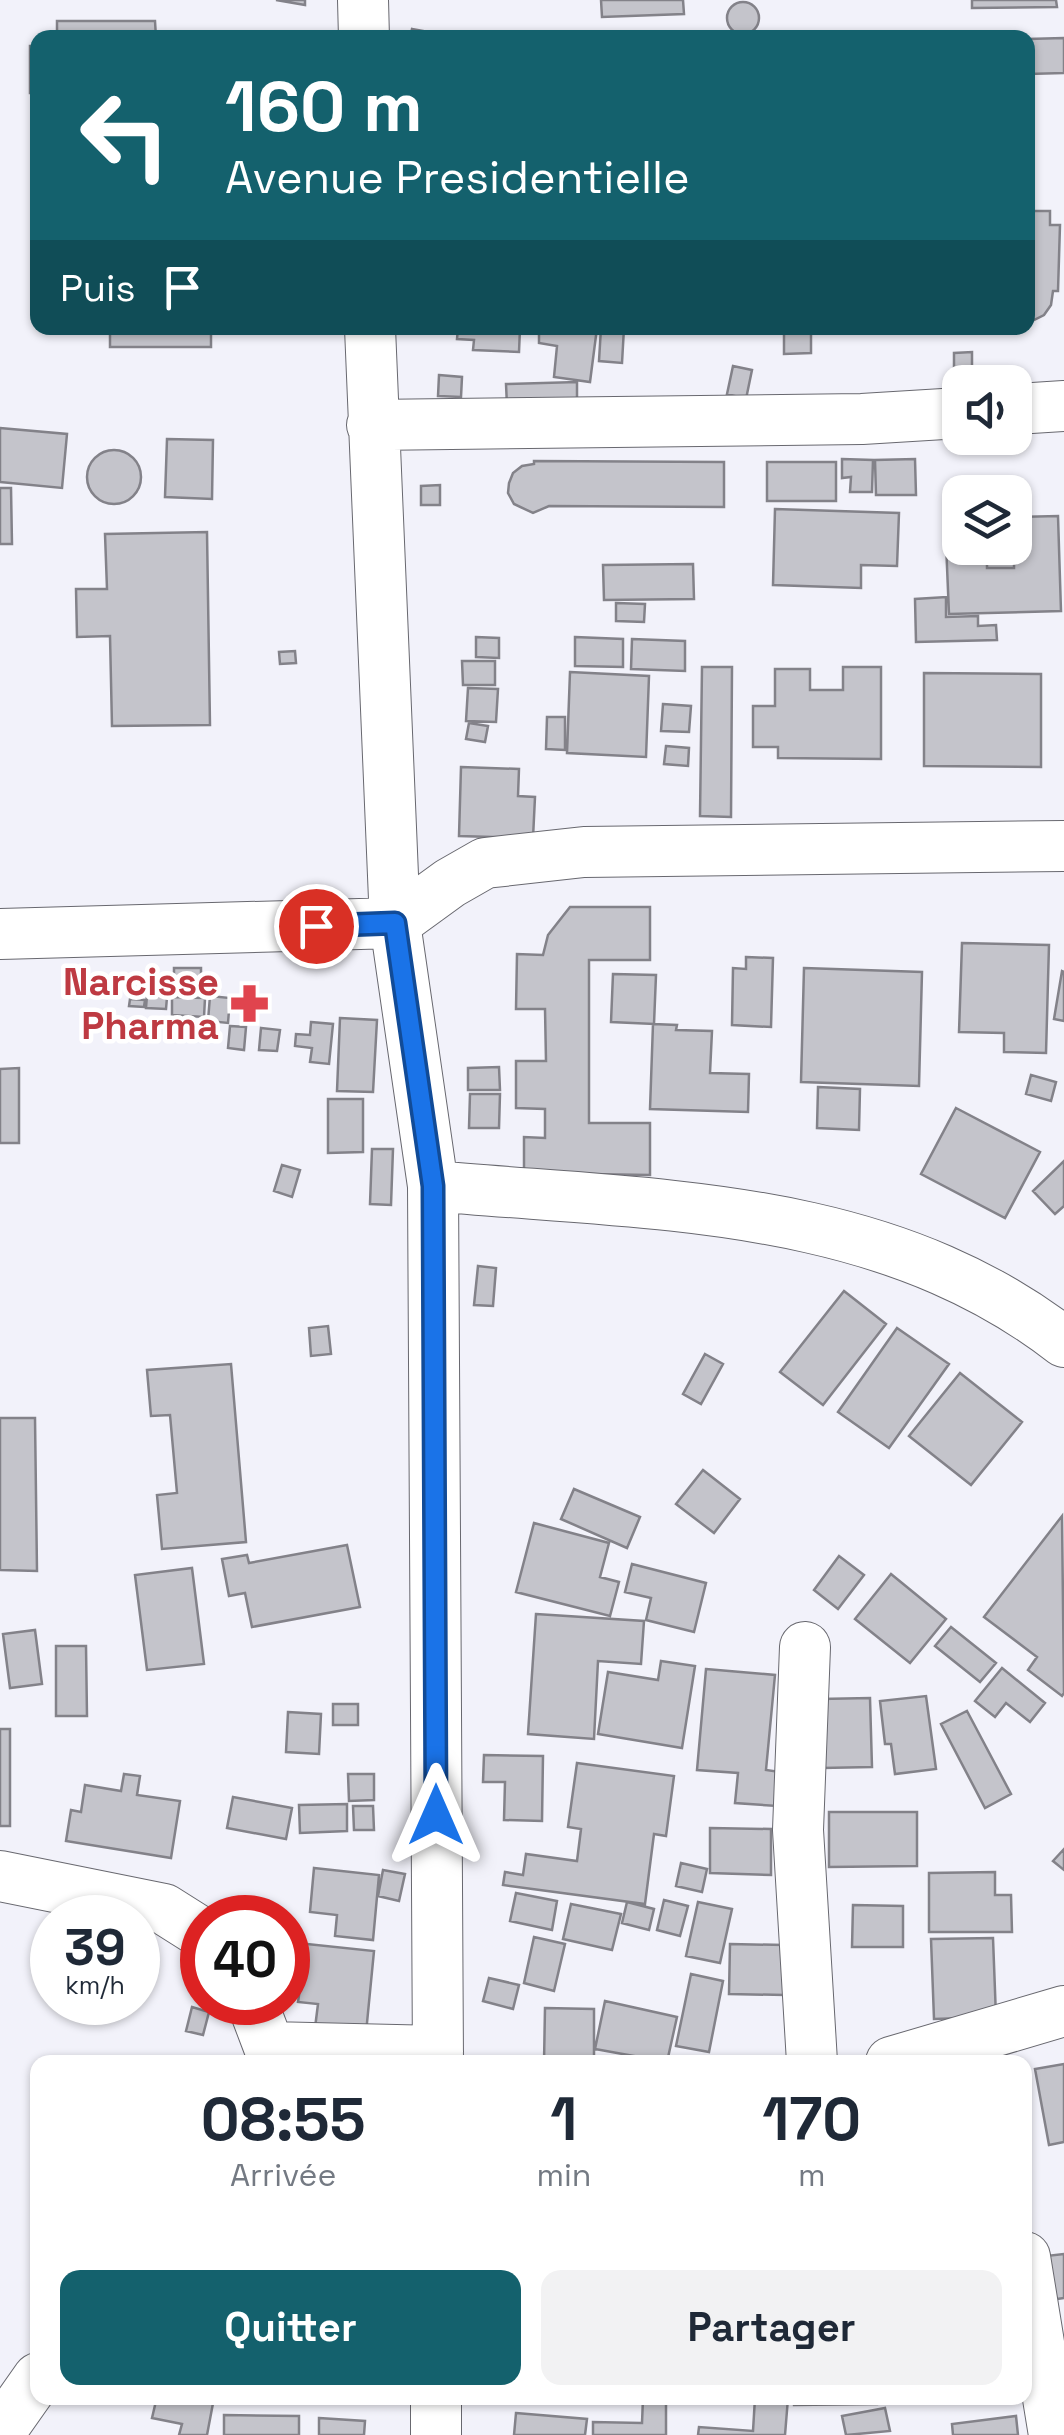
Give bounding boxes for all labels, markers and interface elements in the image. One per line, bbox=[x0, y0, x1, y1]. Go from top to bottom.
text: 160 m bbox=[225, 62, 423, 151]
icon: left bbox=[60, 70, 190, 200]
text: Avenue Presidentielle bbox=[225, 149, 690, 206]
icon: arrive bbox=[155, 260, 210, 315]
text: Puis bbox=[60, 264, 135, 312]
map controls bbox=[942, 365, 1032, 565]
button: sound bbox=[942, 365, 1032, 455]
button: layers bbox=[942, 475, 1032, 565]
pin bbox=[274, 884, 359, 969]
icon: arrive bbox=[289, 899, 344, 954]
place label: Narcisse Pharma bbox=[63, 958, 219, 1050]
pharmacy icon: Narcisse Pharma bbox=[228, 983, 270, 1025]
position arrow bbox=[384, 1763, 488, 1867]
speed limit sign: 40 bbox=[180, 1895, 310, 2025]
text: 39 bbox=[64, 1916, 126, 1980]
text: km/h bbox=[65, 1969, 125, 2001]
text: 08:55 bbox=[201, 2081, 366, 2158]
text: 1 bbox=[550, 2081, 577, 2158]
text: 170 bbox=[762, 2081, 861, 2158]
text: Arrivée bbox=[230, 2155, 337, 2195]
text: min bbox=[536, 2155, 591, 2195]
text: m bbox=[798, 2155, 825, 2195]
button: Quitter bbox=[60, 2270, 521, 2385]
button: Partager bbox=[541, 2270, 1002, 2385]

